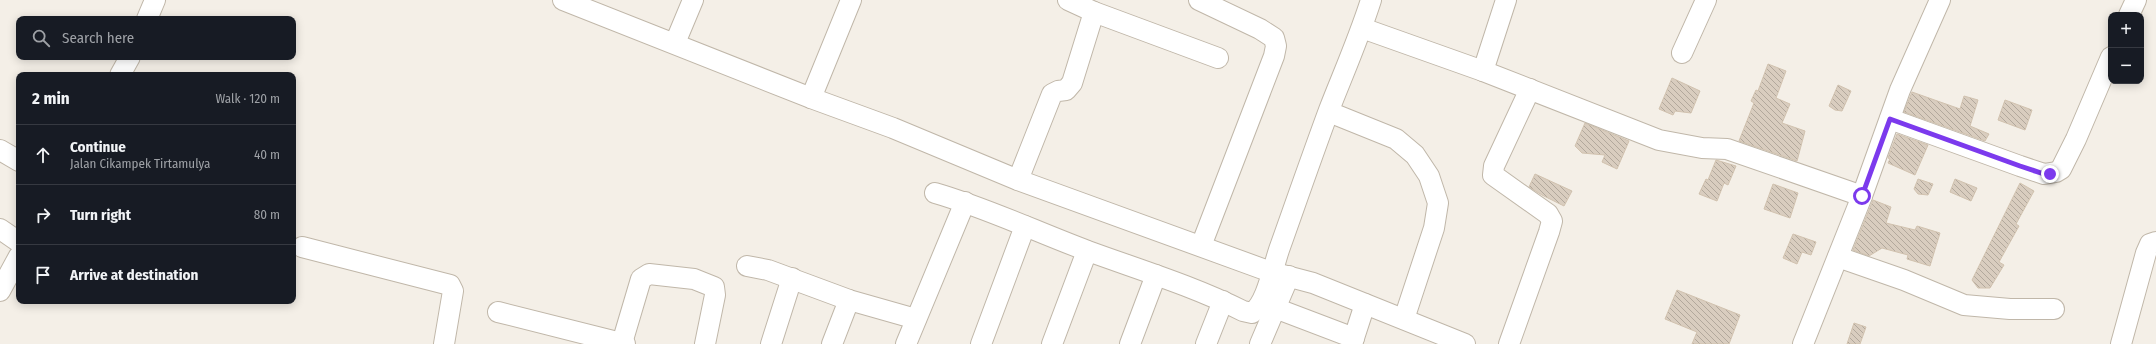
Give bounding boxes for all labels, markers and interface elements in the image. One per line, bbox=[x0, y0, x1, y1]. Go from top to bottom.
map controls bbox=[2108, 12, 2144, 84]
button: + bbox=[2108, 12, 2144, 48]
search box bbox=[16, 16, 296, 60]
icon: search bbox=[30, 27, 52, 49]
text: Search here bbox=[62, 29, 134, 47]
button: − bbox=[2108, 48, 2144, 84]
text: 2 min bbox=[32, 88, 70, 109]
text: Walk · 120 m bbox=[215, 91, 280, 106]
text: Continue bbox=[70, 138, 126, 156]
icon: ahead bbox=[32, 144, 54, 166]
text: 40 m bbox=[254, 147, 280, 162]
text: Jalan Cikampek Tirtamulya bbox=[70, 156, 210, 171]
route end bbox=[2041, 165, 2059, 183]
route start bbox=[1853, 187, 1871, 205]
icon: right bbox=[32, 204, 54, 226]
text: Turn right bbox=[70, 206, 131, 224]
text: 80 m bbox=[254, 207, 280, 222]
icon: arrive bbox=[32, 264, 54, 286]
text: Arrive at destination bbox=[70, 266, 198, 284]

